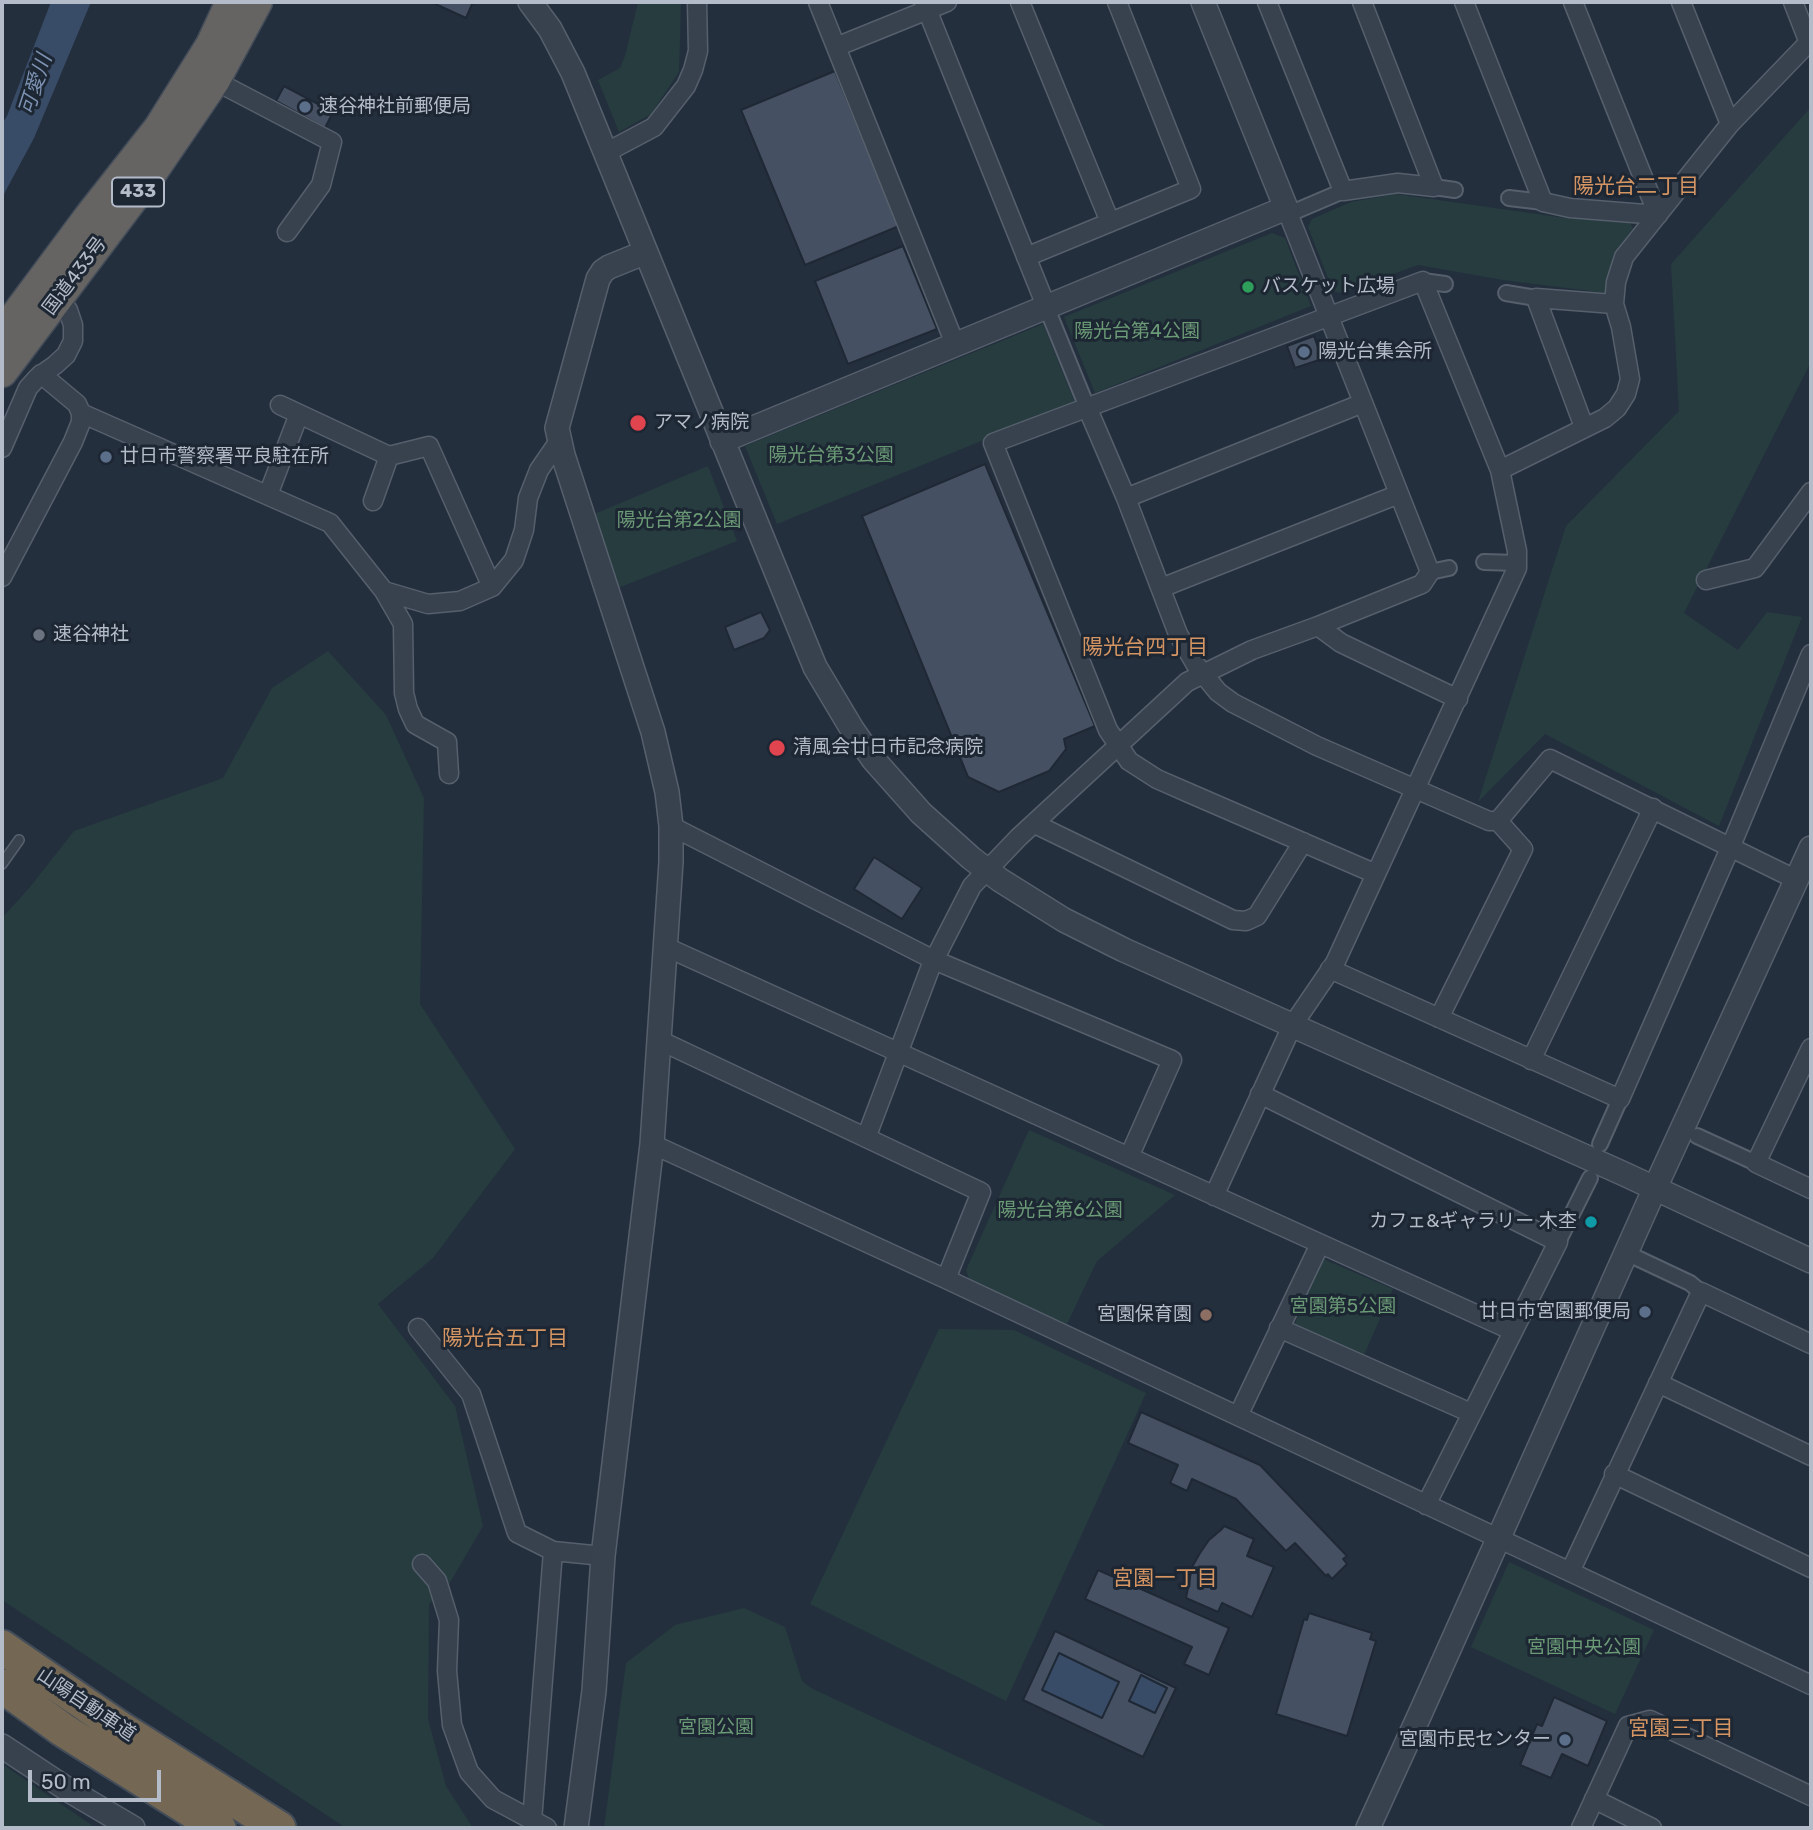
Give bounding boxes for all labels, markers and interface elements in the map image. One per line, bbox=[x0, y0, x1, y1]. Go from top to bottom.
water label: 可愛川 bbox=[14, 51, 58, 119]
place label: 速谷神社前郵便局 bbox=[319, 96, 471, 118]
marker: 速谷神社前郵便局 bbox=[297, 99, 313, 115]
district label: 陽光台二丁目 bbox=[1573, 174, 1699, 200]
road number: 433 bbox=[112, 177, 164, 206]
street label: 国道433号 bbox=[38, 233, 112, 319]
place label: バスケット広場 bbox=[1262, 276, 1395, 298]
marker: バスケット広場 bbox=[1240, 279, 1256, 295]
park label: 陽光台第4公園 bbox=[1074, 321, 1200, 343]
place label: 陽光台集会所 bbox=[1318, 341, 1432, 363]
marker: 陽光台集会所 bbox=[1296, 344, 1312, 360]
place label: アマノ病院 bbox=[654, 412, 749, 434]
marker: アマノ病院 bbox=[628, 413, 648, 433]
park label: 陽光台第3公園 bbox=[768, 445, 894, 467]
place label: 廿日市警察署平良駐在所 bbox=[120, 446, 329, 468]
marker: 廿日市警察署平良駐在所 bbox=[98, 449, 114, 465]
park label: 陽光台第2公園 bbox=[616, 510, 742, 532]
place label: 速谷神社 bbox=[53, 624, 129, 646]
marker: 速谷神社 bbox=[31, 627, 47, 643]
district label: 陽光台四丁目 bbox=[1082, 635, 1208, 661]
place label: 清風会廿日市記念病院 bbox=[793, 737, 983, 759]
marker: 清風会廿日市記念病院 bbox=[767, 738, 787, 758]
park label: 陽光台第6公園 bbox=[997, 1200, 1123, 1222]
place label: カフェ&ギャラリー 木杢 bbox=[1369, 1211, 1577, 1233]
marker: カフェ&ギャラリー 木杢 bbox=[1583, 1214, 1599, 1230]
park label: 宮園第5公園 bbox=[1290, 1296, 1396, 1318]
place label: 廿日市宮園郵便局 bbox=[1479, 1301, 1631, 1323]
place label: 宮園保育園 bbox=[1097, 1304, 1192, 1326]
marker: 廿日市宮園郵便局 bbox=[1637, 1304, 1653, 1320]
marker: 宮園保育園 bbox=[1198, 1307, 1214, 1323]
district label: 陽光台五丁目 bbox=[442, 1326, 568, 1352]
district label: 宮園一丁目 bbox=[1113, 1566, 1217, 1592]
park label: 宮園中央公園 bbox=[1527, 1637, 1641, 1659]
street label: 山陽自動車道 bbox=[32, 1664, 140, 1746]
district label: 宮園三丁目 bbox=[1629, 1716, 1733, 1742]
park label: 宮園公園 bbox=[678, 1717, 754, 1739]
place label: 宮園市民センター bbox=[1399, 1729, 1551, 1751]
marker: 宮園市民センター bbox=[1557, 1732, 1573, 1748]
scale bar bbox=[32, 1756, 164, 1800]
text: 50 m bbox=[41, 1769, 91, 1794]

